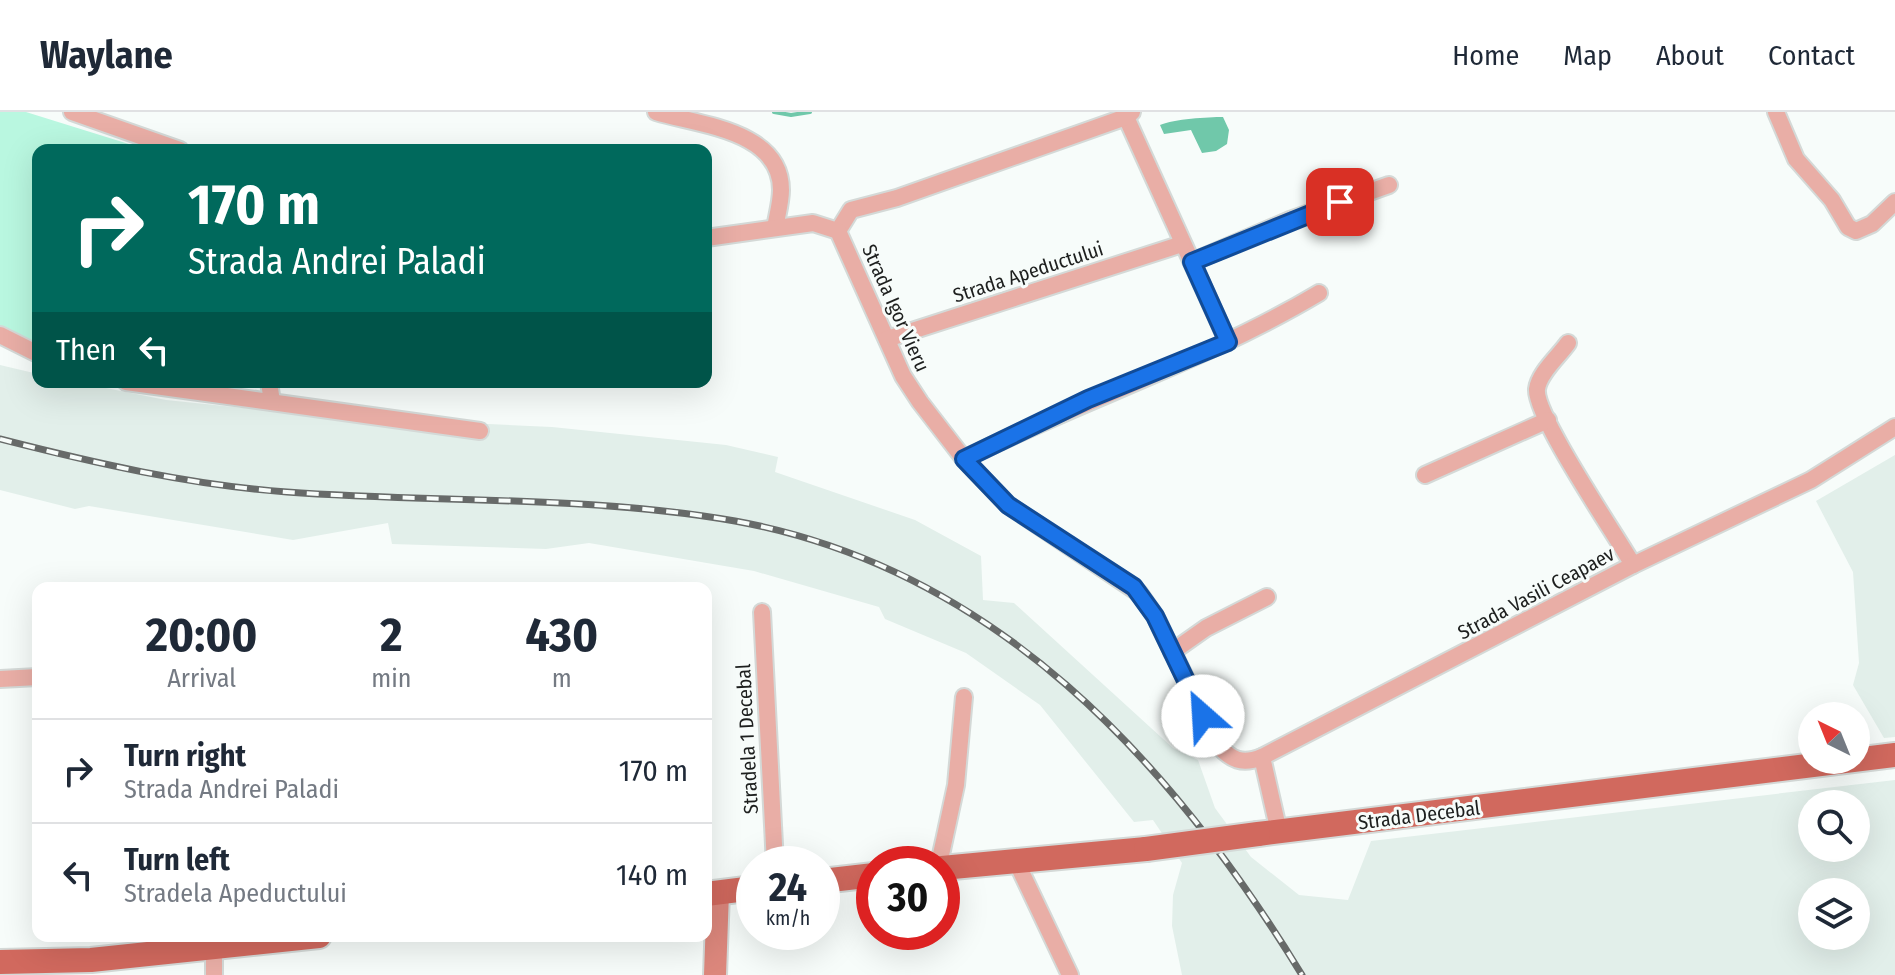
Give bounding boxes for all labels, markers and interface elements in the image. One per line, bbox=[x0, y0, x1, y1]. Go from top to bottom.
text: Waylane bbox=[40, 32, 173, 78]
text: Home bbox=[1452, 39, 1519, 72]
text: Map bbox=[1563, 39, 1612, 72]
text: About bbox=[1656, 39, 1724, 72]
text: Contact bbox=[1768, 39, 1855, 72]
pin bbox=[1306, 168, 1374, 236]
text: 170 m bbox=[188, 172, 320, 239]
icon: right bbox=[56, 176, 160, 280]
icon: arrive bbox=[1318, 180, 1362, 224]
street label: Strada Apeductului bbox=[950, 236, 1106, 308]
text: Strada Andrei Paladi bbox=[188, 240, 486, 284]
street label: Strada Igor Vieru bbox=[857, 241, 935, 375]
icon: left bbox=[132, 328, 176, 372]
text: Then bbox=[56, 332, 116, 368]
street label: Strada Vasili Ceapaev bbox=[1454, 542, 1618, 644]
text: 20:00 bbox=[146, 606, 258, 664]
text: 2 bbox=[380, 606, 402, 664]
text: 430 bbox=[525, 606, 598, 664]
text: Arrival bbox=[167, 663, 236, 694]
text: min bbox=[371, 663, 412, 694]
text: m bbox=[552, 663, 572, 694]
street label: Stradela 1 Decebal bbox=[731, 663, 763, 815]
position arrow bbox=[1161, 674, 1245, 758]
north arrow bbox=[1798, 702, 1870, 774]
map controls bbox=[1798, 702, 1870, 950]
text: Turn right bbox=[124, 738, 246, 774]
icon: right bbox=[56, 749, 100, 793]
text: 170 m bbox=[619, 753, 688, 789]
text: Strada Andrei Paladi bbox=[124, 774, 339, 805]
button: search bbox=[1798, 790, 1870, 862]
street label: Strada Decebal bbox=[1357, 796, 1481, 834]
text: Turn left bbox=[124, 842, 230, 878]
speed limit sign: 30 bbox=[856, 846, 960, 950]
icon: left bbox=[56, 853, 100, 897]
text: 140 m bbox=[616, 857, 688, 893]
text: 24 bbox=[769, 864, 807, 912]
text: Stradela Apeductului bbox=[124, 878, 347, 909]
button: layers bbox=[1798, 878, 1870, 950]
text: km/h bbox=[766, 906, 810, 930]

